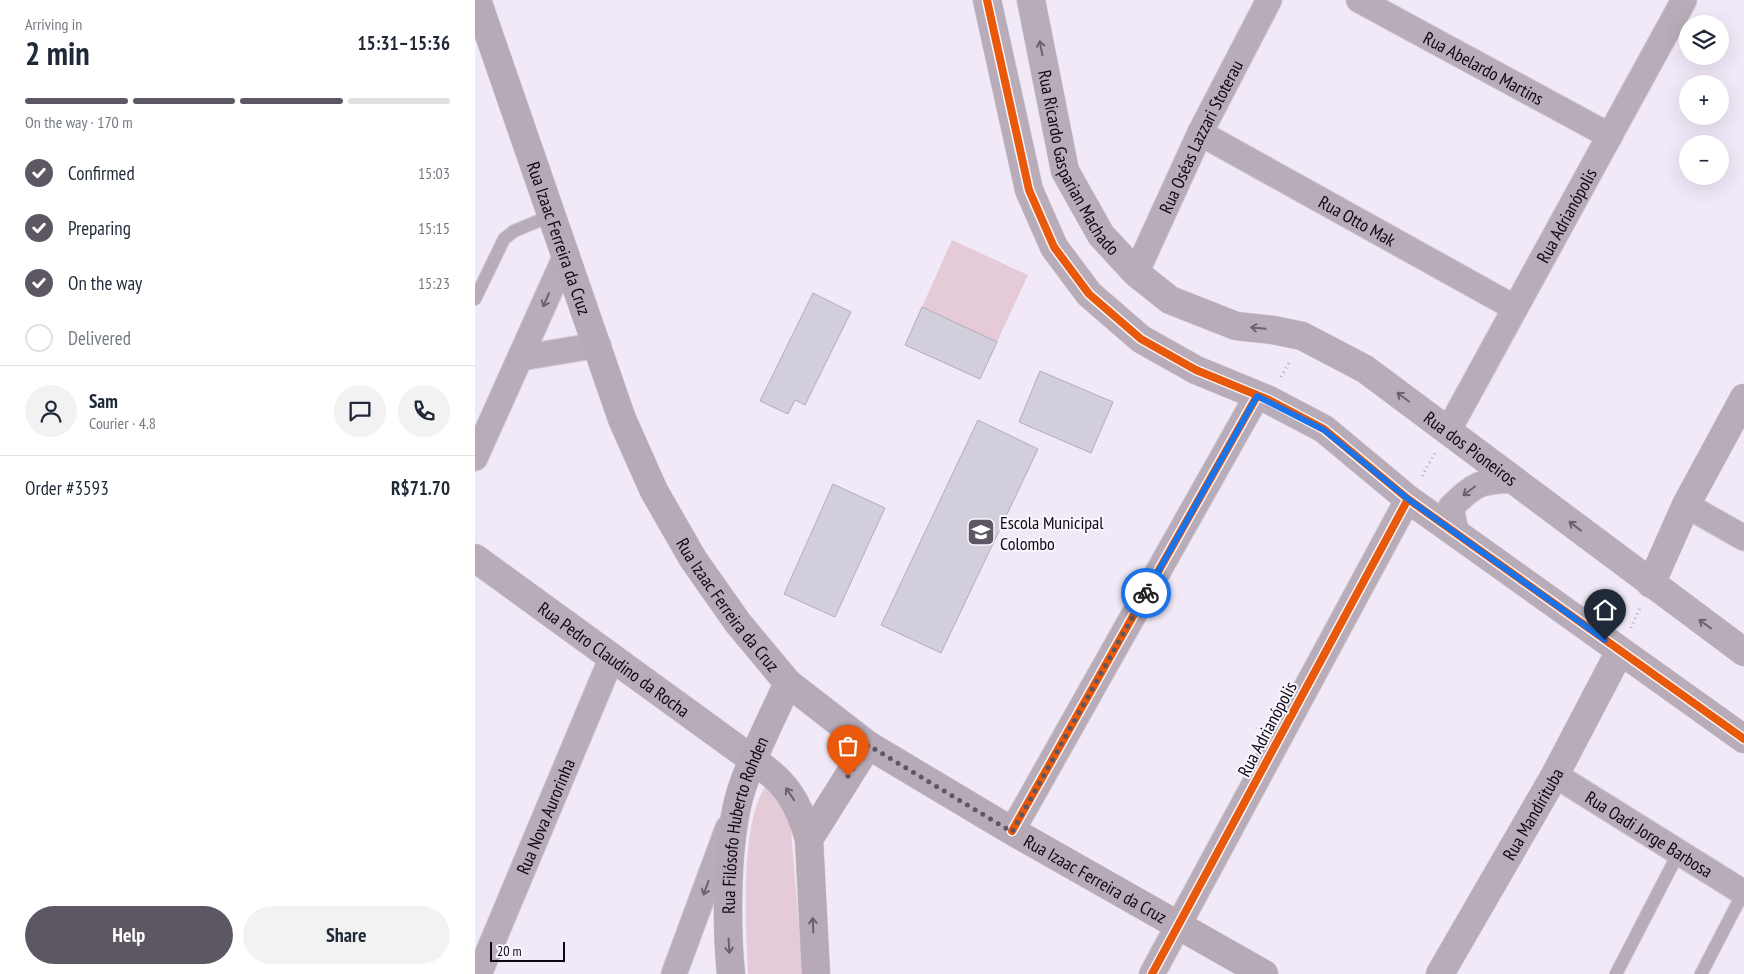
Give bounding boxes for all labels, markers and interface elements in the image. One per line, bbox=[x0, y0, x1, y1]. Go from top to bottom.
text: Arriving in bbox=[25, 14, 82, 34]
map controls bbox=[1679, 15, 1729, 185]
button: layers bbox=[1679, 15, 1729, 65]
street label: Rua Abelardo Martins bbox=[1420, 26, 1548, 110]
text: 15:31–15:36 bbox=[357, 31, 450, 55]
text: 2 min bbox=[25, 32, 90, 74]
one-way arrow bbox=[1036, 41, 1045, 57]
street label: Rua Oséas Lazzari Stoterau bbox=[1153, 56, 1247, 217]
street label: Rua Ricardo Gasparian Machado bbox=[1034, 68, 1125, 260]
button: + bbox=[1679, 75, 1729, 125]
text: On the way · 170 m bbox=[25, 112, 133, 132]
button: − bbox=[1679, 135, 1729, 185]
street label: Rua Izaac Ferreira da Cruz bbox=[522, 158, 597, 318]
icon: check bbox=[25, 159, 53, 187]
text: Confirmed bbox=[68, 161, 135, 185]
text: 15:03 bbox=[418, 163, 450, 183]
street label: Rua Adrianópolis bbox=[1531, 164, 1601, 267]
street label: Rua Otto Mak bbox=[1315, 190, 1400, 251]
icon: check bbox=[25, 214, 53, 242]
text: Preparing bbox=[68, 216, 131, 240]
text: 15:15 bbox=[418, 218, 450, 238]
icon: check bbox=[25, 269, 53, 297]
text: On the way bbox=[68, 271, 142, 295]
text: 15:23 bbox=[418, 273, 450, 293]
one-way arrow bbox=[541, 292, 551, 307]
one-way arrow bbox=[1250, 323, 1266, 333]
text: Delivered bbox=[68, 326, 131, 350]
button: person bbox=[25, 385, 77, 437]
button: chat bbox=[334, 385, 386, 437]
button: phone bbox=[398, 385, 450, 437]
text: Sam bbox=[89, 389, 118, 413]
one-way arrow bbox=[1396, 392, 1410, 402]
street label: Rua dos Pioneiros bbox=[1420, 406, 1522, 491]
text: Courier · 4.8 bbox=[89, 413, 156, 433]
text: Order #3593 bbox=[25, 476, 109, 500]
text: R$71.70 bbox=[391, 476, 450, 500]
one-way arrow bbox=[1462, 486, 1476, 496]
place label: Escola Municipal Colombo bbox=[1000, 511, 1104, 555]
school or university icon: Escola Municipal Colombo bbox=[966, 517, 996, 547]
one-way arrow bbox=[1568, 521, 1582, 531]
street label: Rua Izaac Ferreira da Cruz bbox=[672, 533, 785, 676]
courier bbox=[1121, 568, 1171, 618]
icon: bike bbox=[1132, 579, 1160, 607]
pin bbox=[1584, 589, 1626, 640]
street label: Rua Pedro Claudino da Rocha bbox=[534, 596, 694, 722]
icon: home bbox=[1591, 596, 1619, 624]
one-way arrow bbox=[1698, 618, 1712, 629]
street label: Rua Adrianópolis bbox=[1232, 677, 1302, 781]
pin bbox=[827, 725, 869, 776]
icon: bag bbox=[834, 732, 862, 760]
street label: Rua Filósofo Huberto Rohden bbox=[717, 733, 773, 914]
street label: Rua Nova Aurorinha bbox=[511, 755, 580, 878]
street label: Rua Mandirituba bbox=[1497, 764, 1568, 864]
street label: Rua Oadi Jorge Barbosa bbox=[1581, 785, 1717, 882]
one-way arrow bbox=[785, 787, 795, 801]
street label: Rua Izaac Ferreira da Cruz bbox=[1020, 829, 1171, 928]
one-way arrow bbox=[701, 880, 710, 895]
button: Help bbox=[25, 906, 233, 964]
button: Share bbox=[243, 906, 450, 964]
one-way arrow bbox=[809, 918, 818, 934]
one-way arrow bbox=[725, 938, 734, 954]
scale bar bbox=[490, 939, 565, 962]
text: 20 m bbox=[497, 942, 522, 960]

